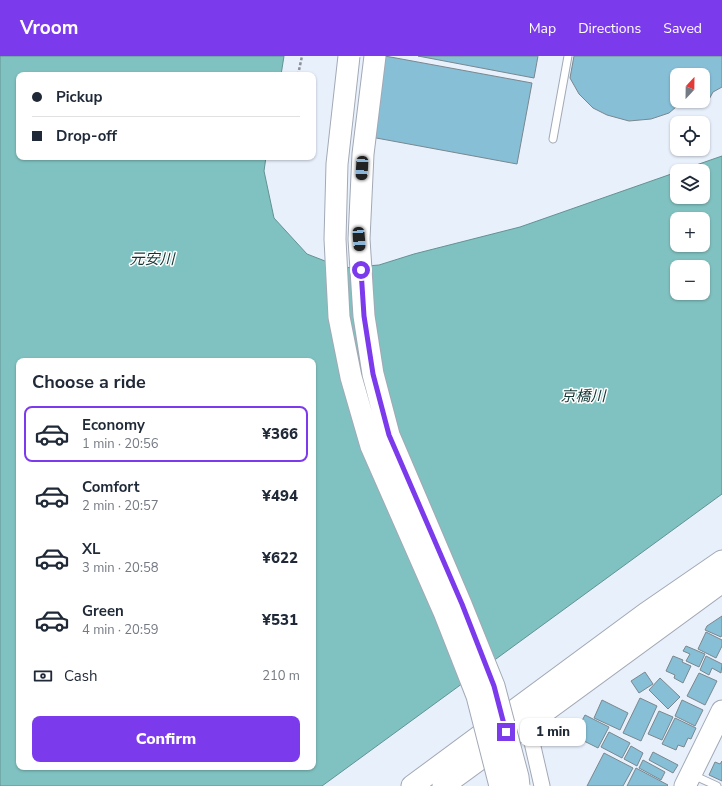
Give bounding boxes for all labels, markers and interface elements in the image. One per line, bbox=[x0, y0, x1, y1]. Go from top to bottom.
text: Vroom bbox=[20, 15, 78, 41]
text: Map bbox=[529, 19, 556, 38]
text: Directions bbox=[578, 19, 641, 38]
text: Saved bbox=[663, 19, 702, 38]
north arrow bbox=[670, 68, 710, 108]
map controls bbox=[670, 68, 710, 300]
text: Pickup bbox=[56, 87, 102, 107]
button: locate bbox=[670, 116, 710, 156]
text: Drop-off bbox=[56, 126, 117, 146]
car bbox=[355, 156, 369, 180]
button: layers bbox=[670, 164, 710, 204]
button: + bbox=[670, 212, 710, 252]
car bbox=[352, 227, 366, 251]
water label: 元安川 bbox=[129, 249, 176, 269]
button: − bbox=[670, 260, 710, 300]
route start bbox=[352, 261, 370, 279]
text: Choose a ride bbox=[32, 370, 146, 394]
water label: 京橋川 bbox=[560, 386, 607, 406]
text: Economy bbox=[82, 415, 145, 435]
icon: car bbox=[34, 416, 70, 452]
text: ¥366 bbox=[262, 424, 298, 444]
text: 1 min · 20:56 bbox=[82, 435, 158, 453]
text: Comfort bbox=[82, 477, 139, 497]
icon: car bbox=[34, 478, 70, 514]
text: ¥494 bbox=[262, 486, 298, 506]
text: 2 min · 20:57 bbox=[82, 497, 158, 515]
text: XL bbox=[82, 539, 101, 559]
icon: car bbox=[34, 540, 70, 576]
text: ¥622 bbox=[262, 548, 298, 568]
text: 3 min · 20:58 bbox=[82, 559, 158, 577]
text: Green bbox=[82, 601, 124, 621]
icon: car bbox=[34, 602, 70, 638]
text: ¥531 bbox=[262, 610, 298, 630]
text: 4 min · 20:59 bbox=[82, 621, 158, 639]
icon: cash bbox=[32, 665, 54, 687]
text: Cash bbox=[64, 666, 98, 686]
text: 210 m bbox=[262, 667, 300, 685]
button: Confirm bbox=[32, 716, 300, 762]
callout: 1 min bbox=[520, 718, 586, 746]
route end bbox=[497, 723, 515, 741]
text: 1 min bbox=[536, 723, 570, 741]

